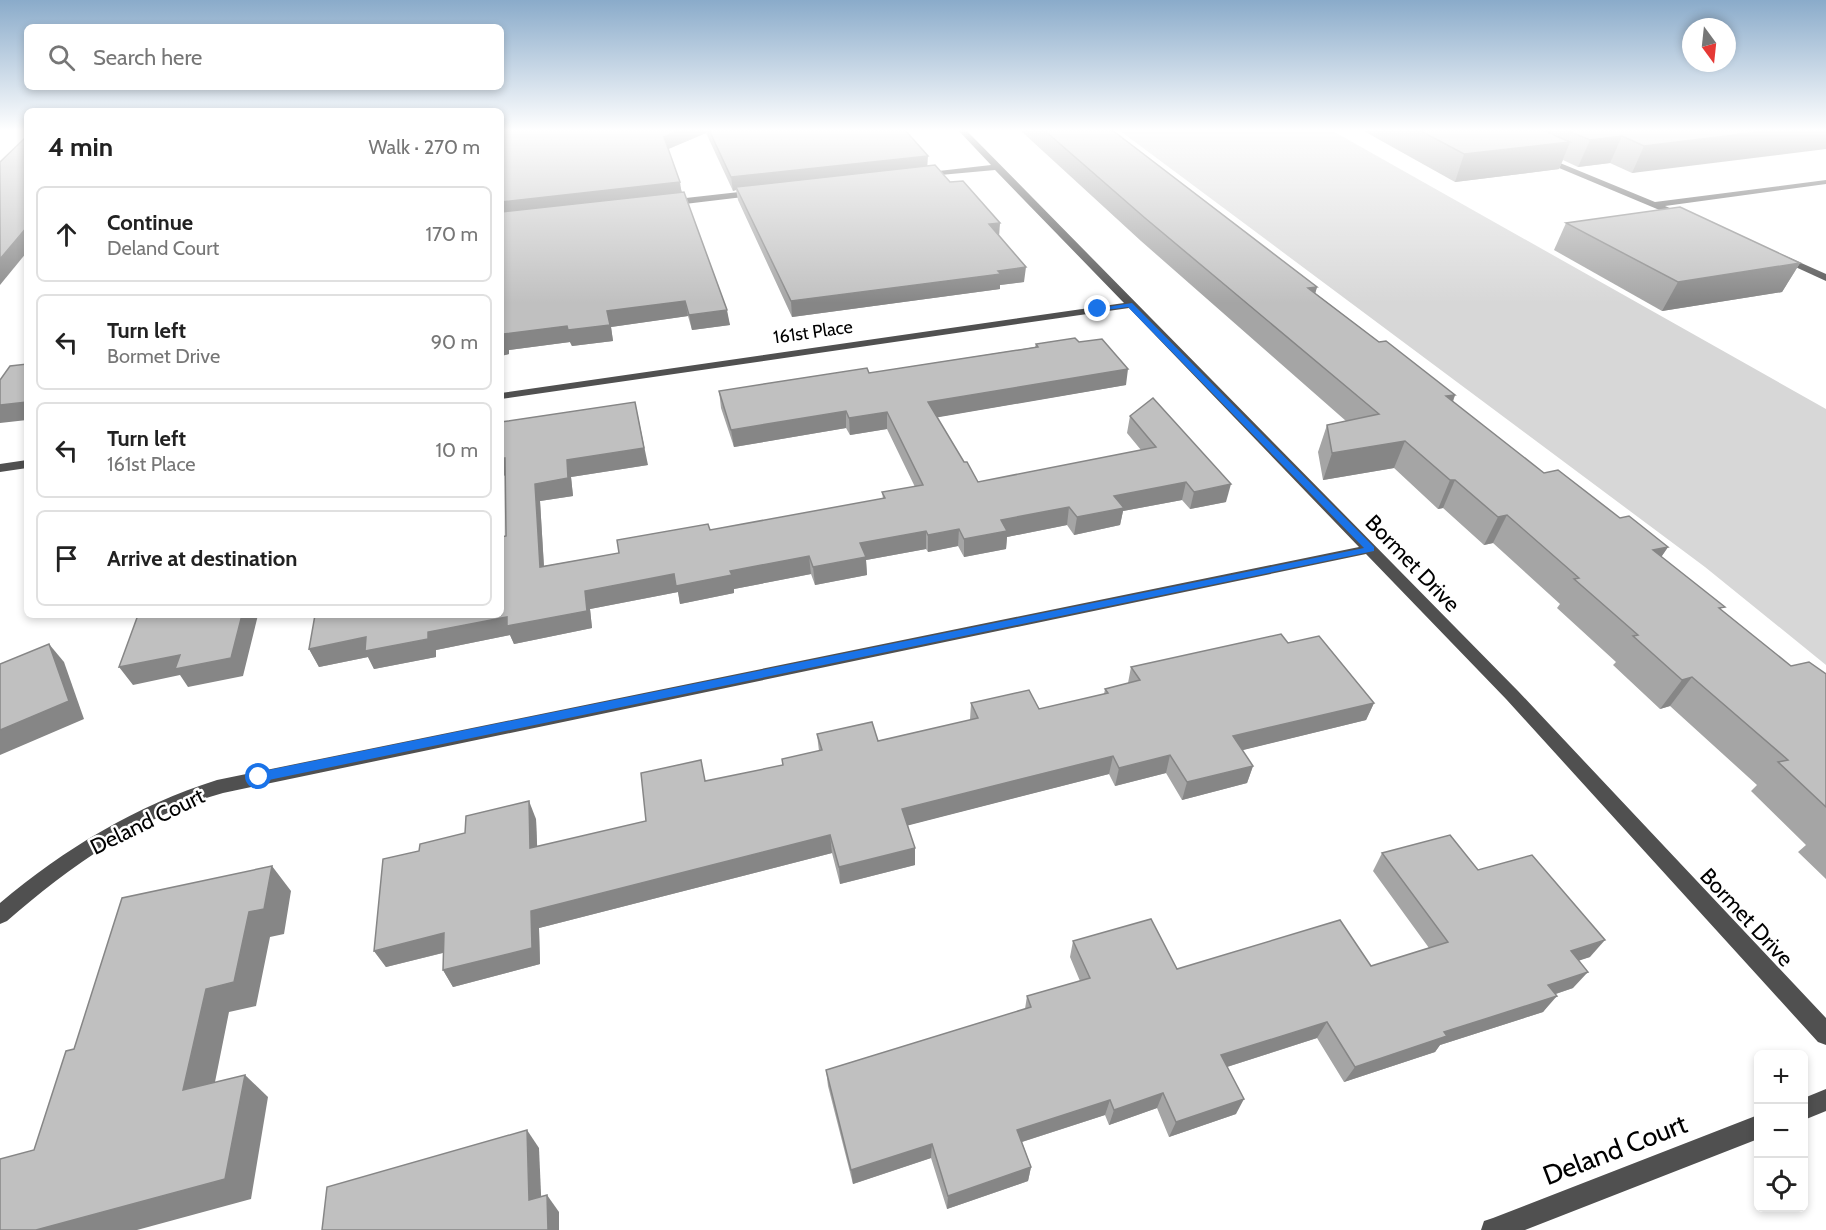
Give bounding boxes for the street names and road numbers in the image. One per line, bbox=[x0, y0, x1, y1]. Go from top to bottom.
street label: 161st Place bbox=[772, 316, 854, 348]
street label: Bormet Drive bbox=[1360, 509, 1466, 617]
street label: Deland Court bbox=[86, 782, 209, 861]
street label: Bormet Drive bbox=[1694, 863, 1799, 972]
street label: Deland Court bbox=[1538, 1107, 1692, 1192]

